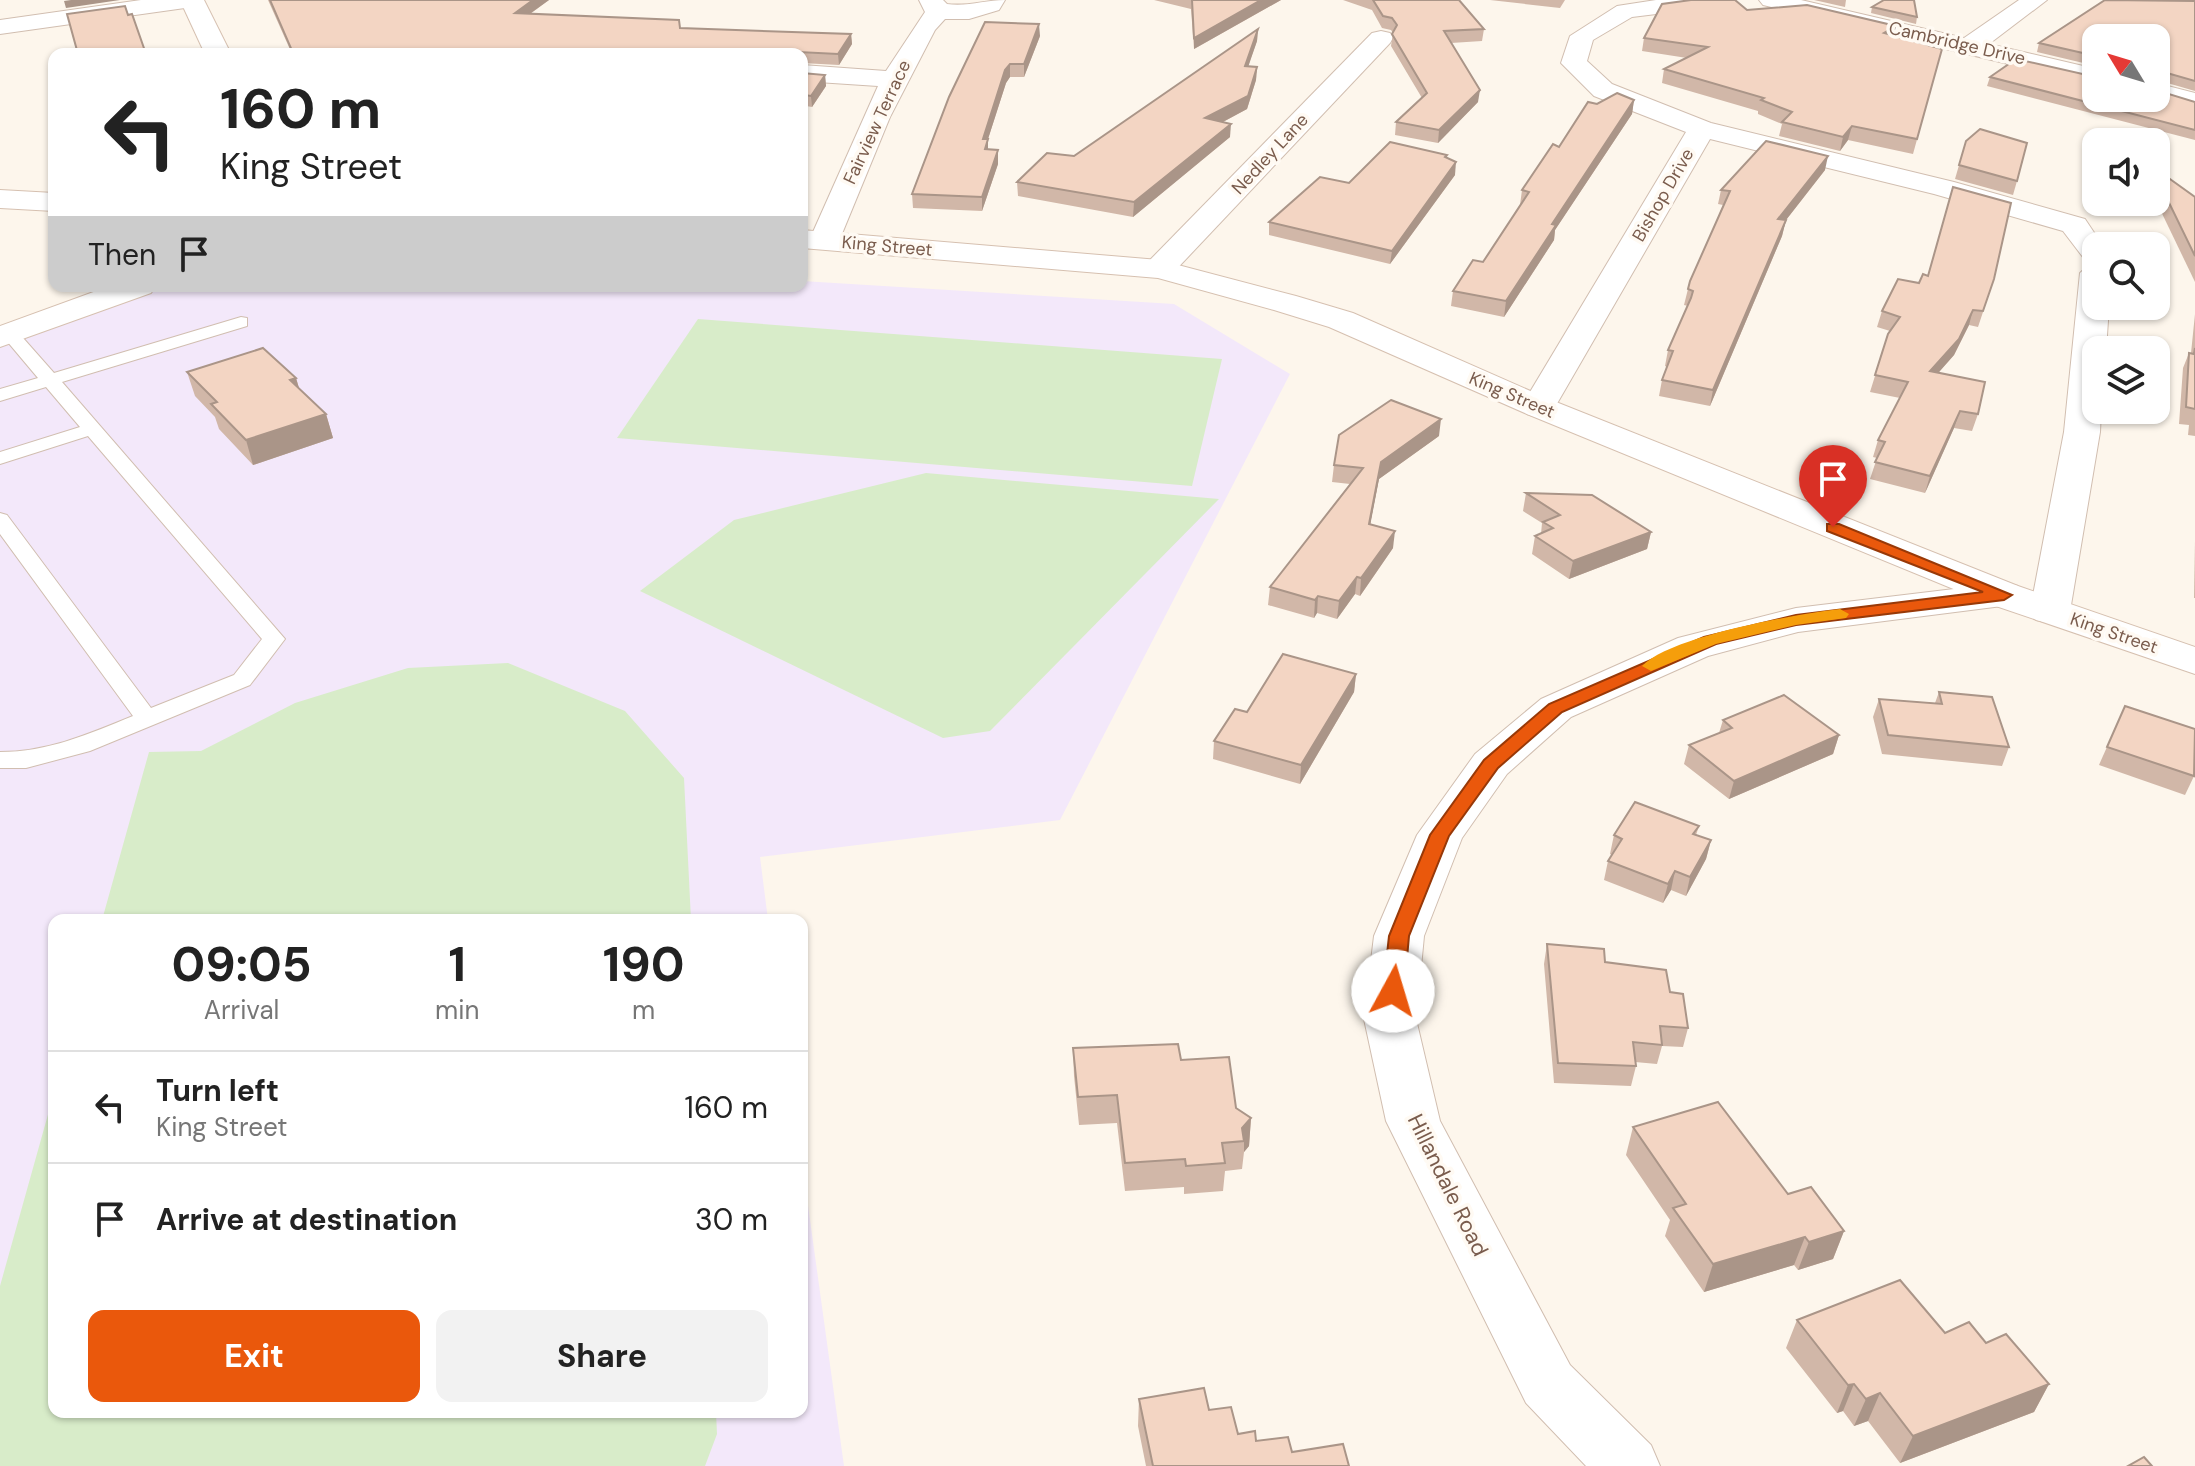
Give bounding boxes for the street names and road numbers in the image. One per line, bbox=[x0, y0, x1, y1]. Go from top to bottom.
street label: Cambridge Drive bbox=[1886, 16, 2028, 70]
street label: Fairview Terrace bbox=[838, 56, 916, 188]
street label: Nedley Lane bbox=[1226, 108, 1314, 200]
street label: Bishop Drive bbox=[1627, 144, 1699, 246]
street label: King Street bbox=[841, 230, 933, 262]
street label: King Street bbox=[1465, 366, 1559, 424]
street label: King Street bbox=[2067, 607, 2161, 659]
street label: Hillandale Road bbox=[1401, 1109, 1495, 1261]

